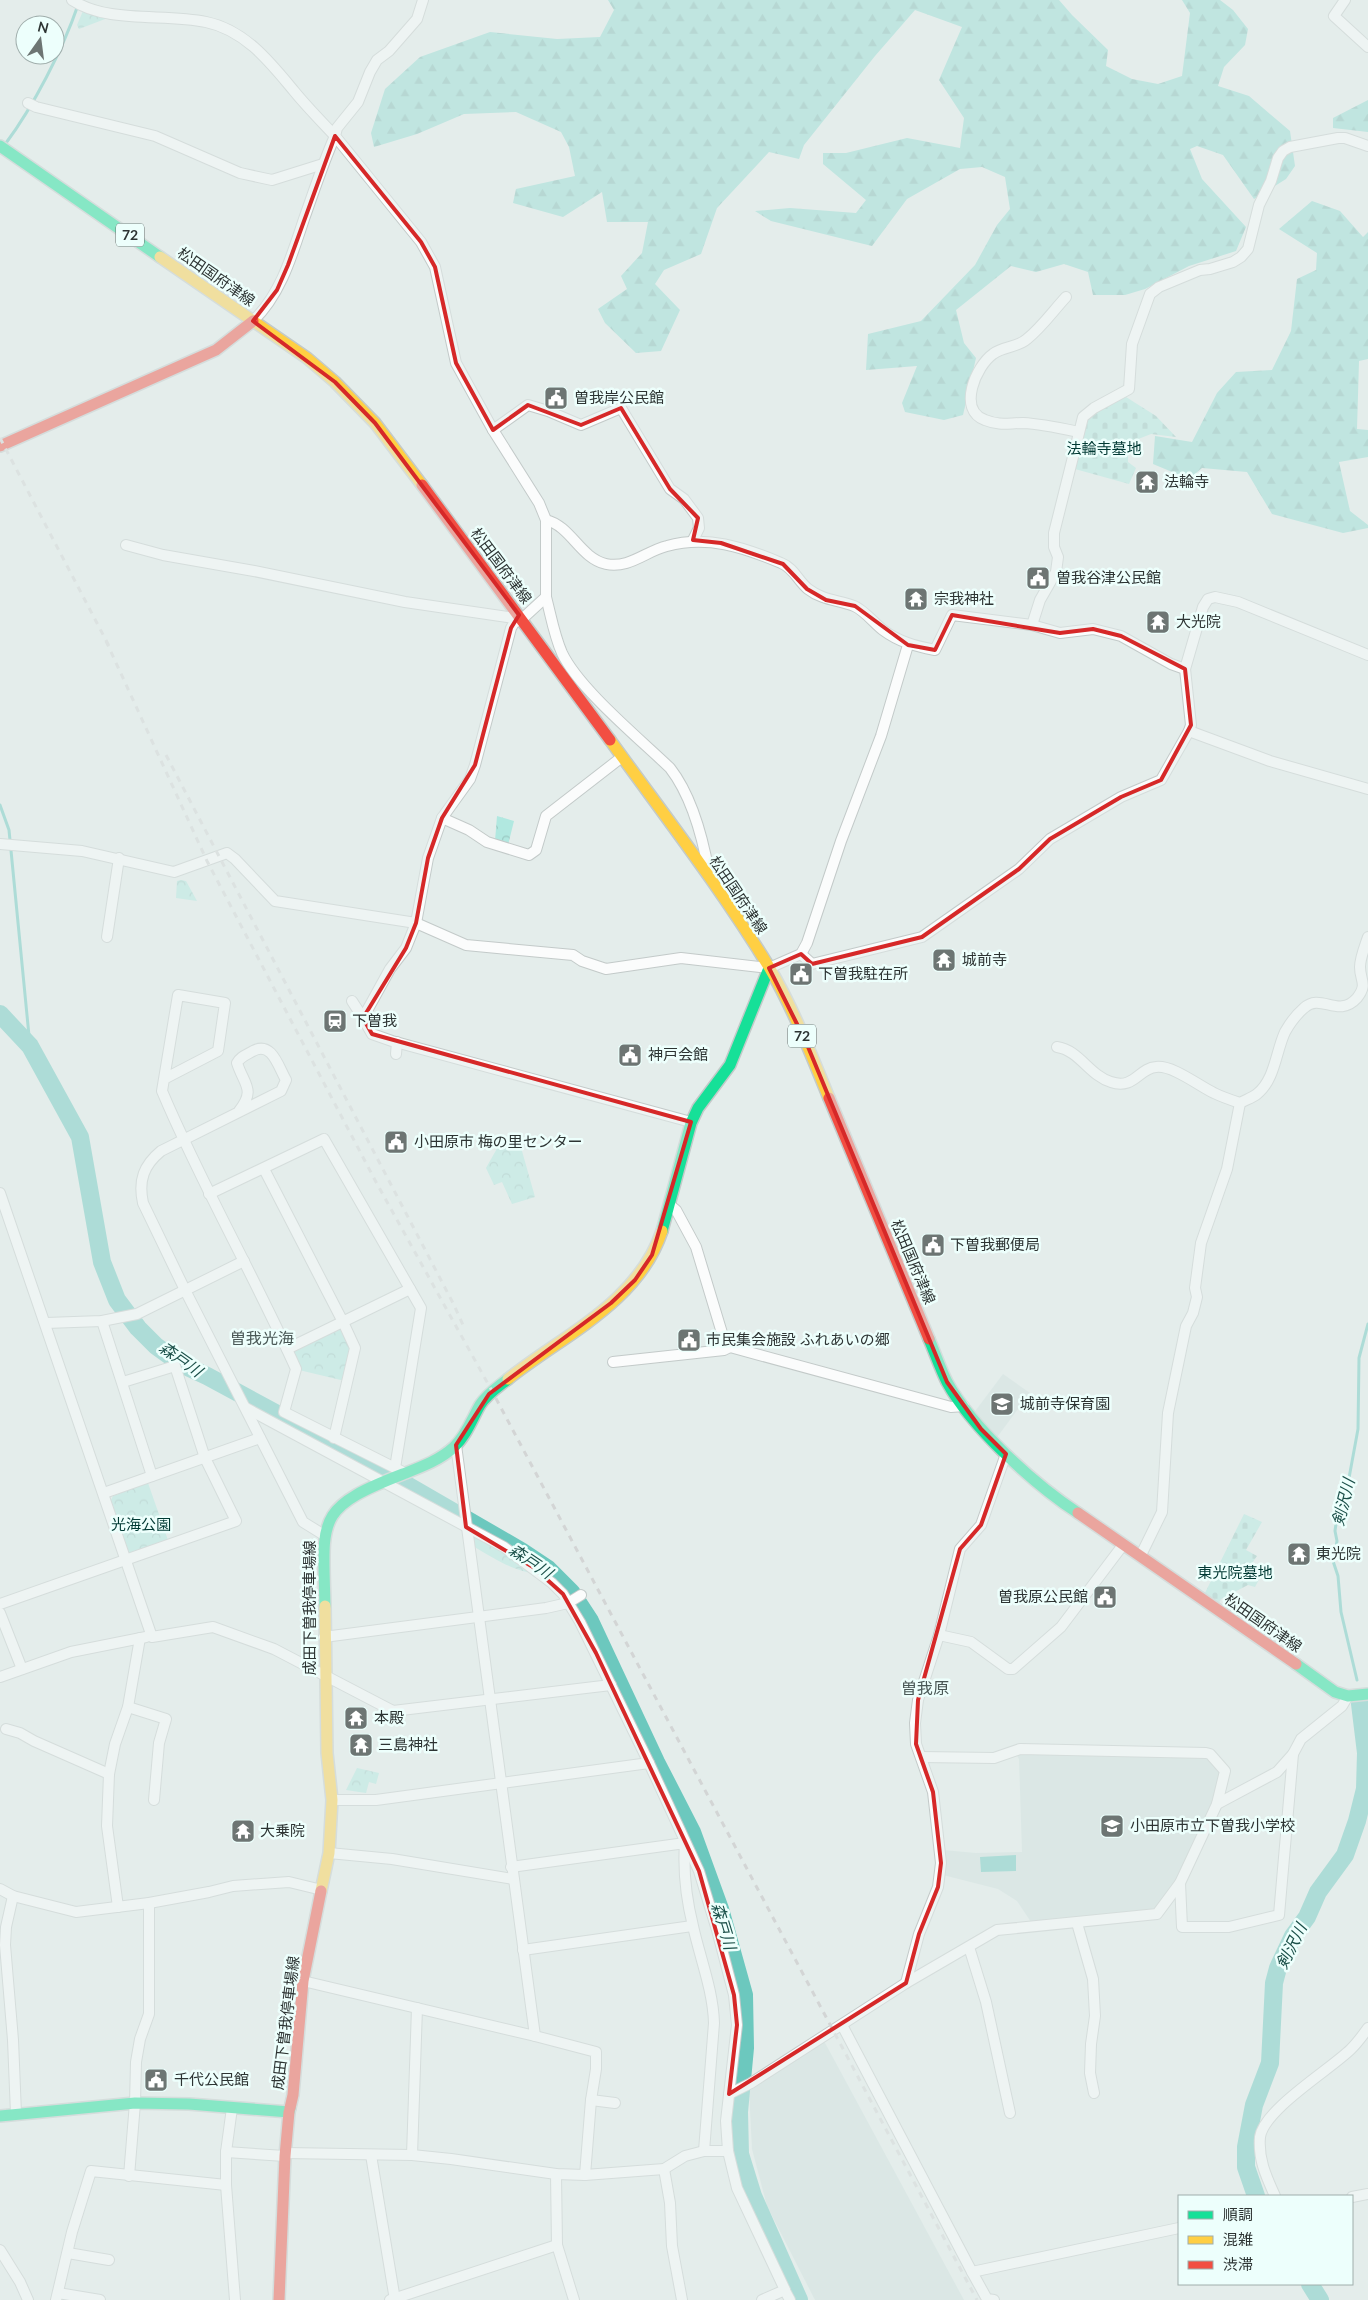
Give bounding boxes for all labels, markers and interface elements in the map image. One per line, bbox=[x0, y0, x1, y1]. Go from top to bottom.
north arrow bbox=[15, 15, 65, 65]
text: N bbox=[36, 17, 51, 36]
road number: 72 bbox=[116, 224, 144, 246]
street label: 松田国府津線 bbox=[175, 243, 259, 309]
public building icon: 曽我岸公民館 bbox=[543, 385, 569, 411]
place label: 曽我岸公民館 bbox=[574, 388, 664, 406]
park label: 法輪寺墓地 bbox=[1066, 439, 1142, 457]
temple icon: 法輪寺 bbox=[1134, 469, 1160, 495]
place label: 法輪寺 bbox=[1164, 472, 1209, 490]
street label: 松田国府津線 bbox=[468, 524, 536, 607]
public building icon: 曽我谷津公民館 bbox=[1025, 565, 1051, 591]
place label: 曽我谷津公民館 bbox=[1056, 568, 1161, 586]
temple icon: 宗我神社 bbox=[903, 586, 929, 612]
place label: 宗我神社 bbox=[934, 589, 994, 607]
temple icon: 大光院 bbox=[1145, 609, 1171, 635]
place label: 大光院 bbox=[1176, 612, 1221, 630]
street label: 松田国府津線 bbox=[706, 852, 771, 937]
temple icon: 城前寺 bbox=[931, 947, 957, 973]
place label: 城前寺 bbox=[962, 950, 1007, 968]
public building icon: 下曽我駐在所 bbox=[788, 961, 814, 987]
place label: 下曽我駐在所 bbox=[818, 964, 908, 982]
station icon: 下曽我 bbox=[322, 1008, 348, 1034]
place label: 下曽我 bbox=[352, 1011, 397, 1029]
road number: 72 bbox=[788, 1024, 816, 1048]
public building icon: 神戸会館 bbox=[617, 1042, 643, 1068]
place label: 神戸会館 bbox=[648, 1045, 708, 1063]
public building icon: 小田原市 梅の里センター bbox=[383, 1129, 409, 1155]
place label: 小田原市 梅の里センター bbox=[414, 1132, 583, 1150]
street label: 松田国府津線 bbox=[888, 1217, 940, 1307]
public building icon: 下曽我郵便局 bbox=[920, 1232, 946, 1258]
place label: 下曽我郵便局 bbox=[950, 1235, 1040, 1253]
public building icon: 市民集会施設 ふれあいの郷 bbox=[676, 1327, 702, 1353]
district label: 曽我光海 bbox=[230, 1328, 294, 1347]
place label: 市民集会施設 ふれあいの郷 bbox=[706, 1330, 890, 1348]
water label: 森戸川 bbox=[156, 1337, 208, 1381]
school or university icon: 城前寺保育園 bbox=[989, 1391, 1015, 1417]
place label: 城前寺保育園 bbox=[1020, 1394, 1110, 1412]
water label: 剣沢川 bbox=[1327, 1474, 1358, 1527]
park label: 光海公園 bbox=[111, 1515, 171, 1533]
water label: 森戸川 bbox=[506, 1539, 558, 1583]
street label: 成田下曽我停車場線 bbox=[300, 1540, 318, 1676]
temple icon: 東光院 bbox=[1286, 1541, 1312, 1567]
place label: 東光院 bbox=[1316, 1544, 1361, 1562]
park label: 東光院墓地 bbox=[1197, 1563, 1273, 1581]
public building icon: 曽我原公民館 bbox=[1092, 1584, 1118, 1610]
place label: 曽我原公民館 bbox=[998, 1587, 1088, 1605]
street label: 松田国府津線 bbox=[1222, 1589, 1306, 1655]
district label: 曽我原 bbox=[901, 1678, 949, 1697]
temple icon: 本殿 bbox=[343, 1705, 369, 1731]
place label: 本殿 bbox=[374, 1708, 404, 1726]
temple icon: 三島神社 bbox=[348, 1732, 374, 1758]
place label: 三島神社 bbox=[378, 1735, 438, 1753]
school or university icon: 小田原市立下曽我小学校 bbox=[1099, 1813, 1125, 1839]
place label: 小田原市立下曽我小学校 bbox=[1130, 1816, 1295, 1834]
temple icon: 大乗院 bbox=[230, 1818, 256, 1844]
place label: 大乗院 bbox=[260, 1821, 305, 1839]
water label: 森戸川 bbox=[708, 1900, 741, 1953]
water label: 剣沢川 bbox=[1271, 1918, 1310, 1972]
street label: 成田下曽我停車場線 bbox=[268, 1955, 302, 2091]
public building icon: 千代公民館 bbox=[143, 2067, 169, 2093]
place label: 千代公民館 bbox=[174, 2070, 249, 2088]
legend bbox=[1178, 2195, 1353, 2285]
text: 順調 bbox=[1223, 2205, 1253, 2223]
text: 混雑 bbox=[1223, 2230, 1253, 2248]
text: 渋滞 bbox=[1223, 2255, 1253, 2273]

